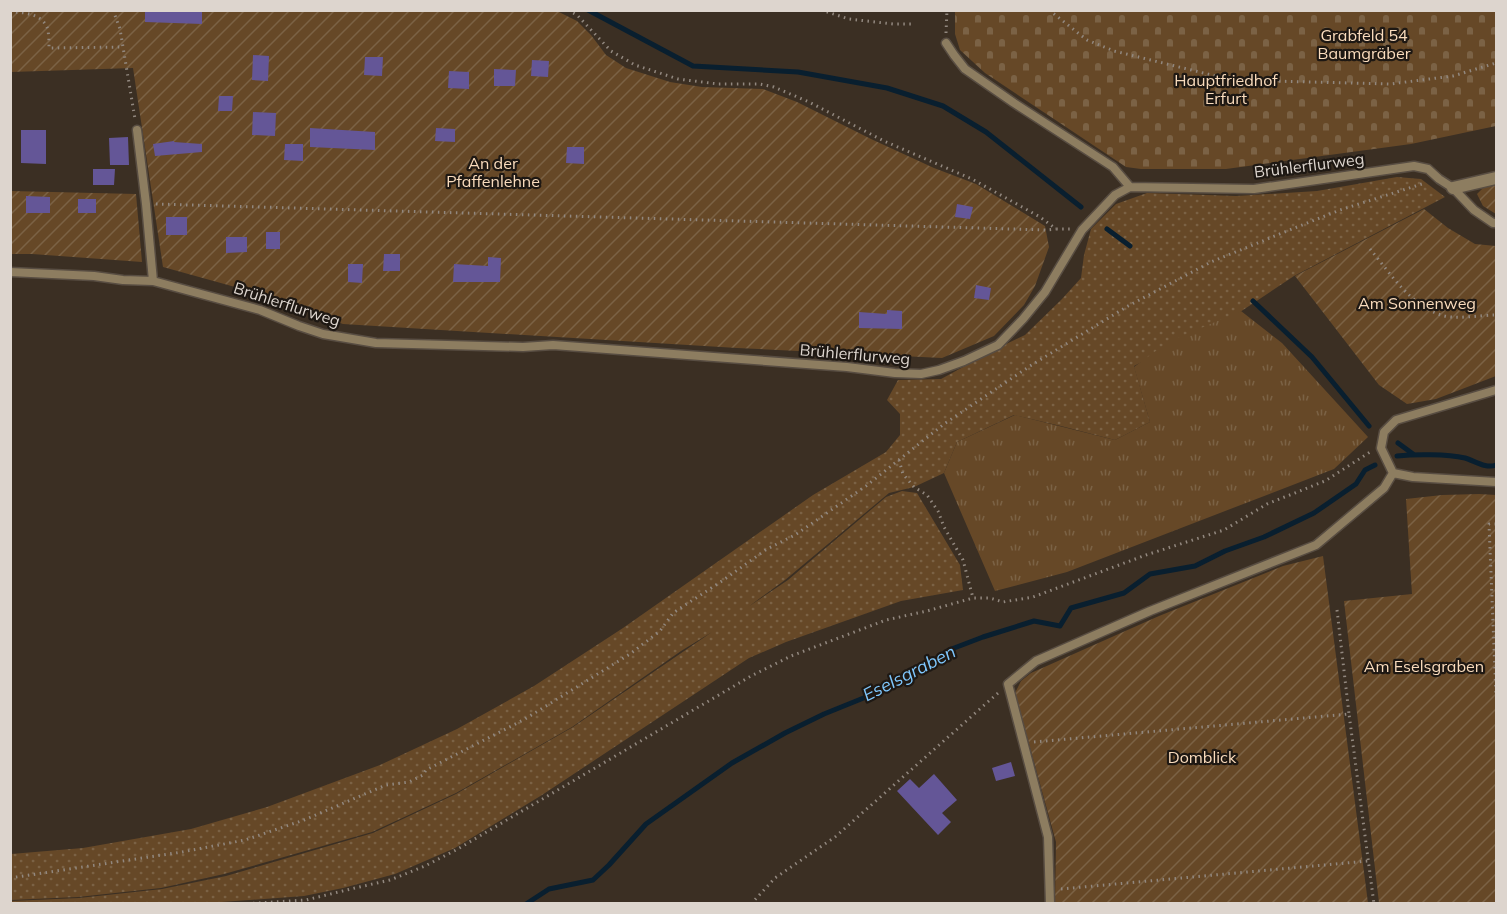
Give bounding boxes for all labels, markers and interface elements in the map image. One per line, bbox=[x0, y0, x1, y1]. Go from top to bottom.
park label: Grabfeld 54 Baumgräber bbox=[1318, 25, 1411, 63]
park label: Hauptfriedhof Erfurt bbox=[1174, 70, 1278, 108]
street label: Brühlerflurweg bbox=[1253, 148, 1365, 182]
park label: An der Pfaffenlehne bbox=[446, 153, 540, 191]
street label: Brühlerflurweg bbox=[231, 277, 343, 331]
park label: Am Sonnenweg bbox=[1358, 293, 1476, 313]
street label: Brühlerflurweg bbox=[799, 339, 911, 369]
water label: Eselsgraben bbox=[859, 640, 959, 706]
park label: Am Eselsgraben bbox=[1364, 656, 1484, 676]
park label: Domblick bbox=[1168, 747, 1237, 767]

